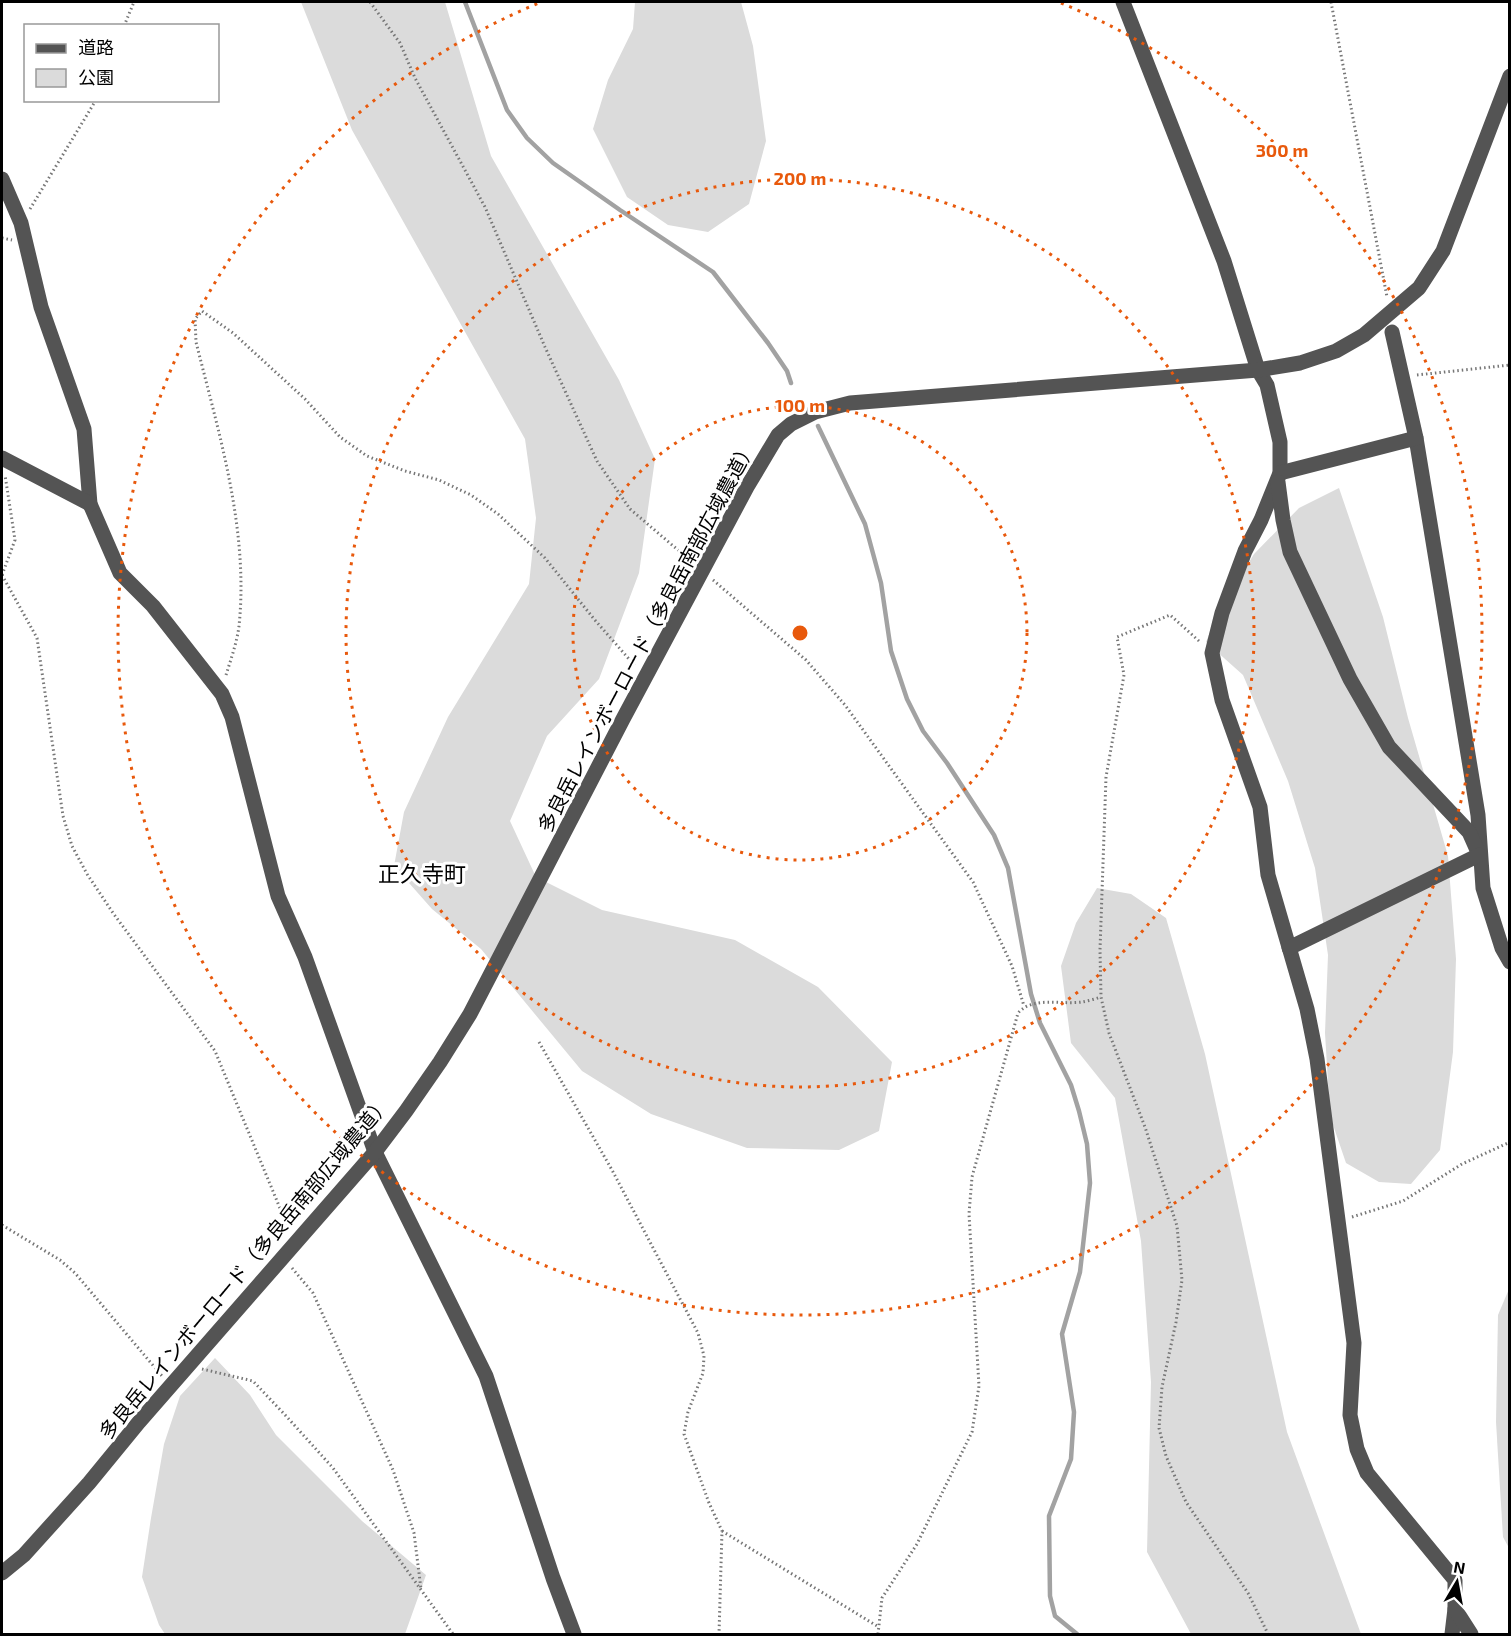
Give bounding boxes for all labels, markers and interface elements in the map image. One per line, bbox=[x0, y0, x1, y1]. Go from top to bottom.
legend bbox=[24, 24, 219, 102]
text: 道路 bbox=[78, 36, 114, 58]
text: 公園 bbox=[78, 66, 114, 88]
text: 300 m bbox=[1256, 139, 1308, 161]
text: 200 m bbox=[774, 167, 826, 189]
text: 100 m bbox=[775, 394, 825, 416]
street label: 多良岳レインボーロード（多良岳南部広域農道） bbox=[532, 436, 760, 836]
centre of rings bbox=[790, 623, 810, 643]
district label: 正久寺町 bbox=[378, 860, 466, 886]
street label: 多良岳レインボーロード（多良岳南部広域農道） bbox=[93, 1091, 395, 1443]
north arrow bbox=[1427, 1552, 1487, 1612]
text: N bbox=[1452, 1556, 1467, 1577]

